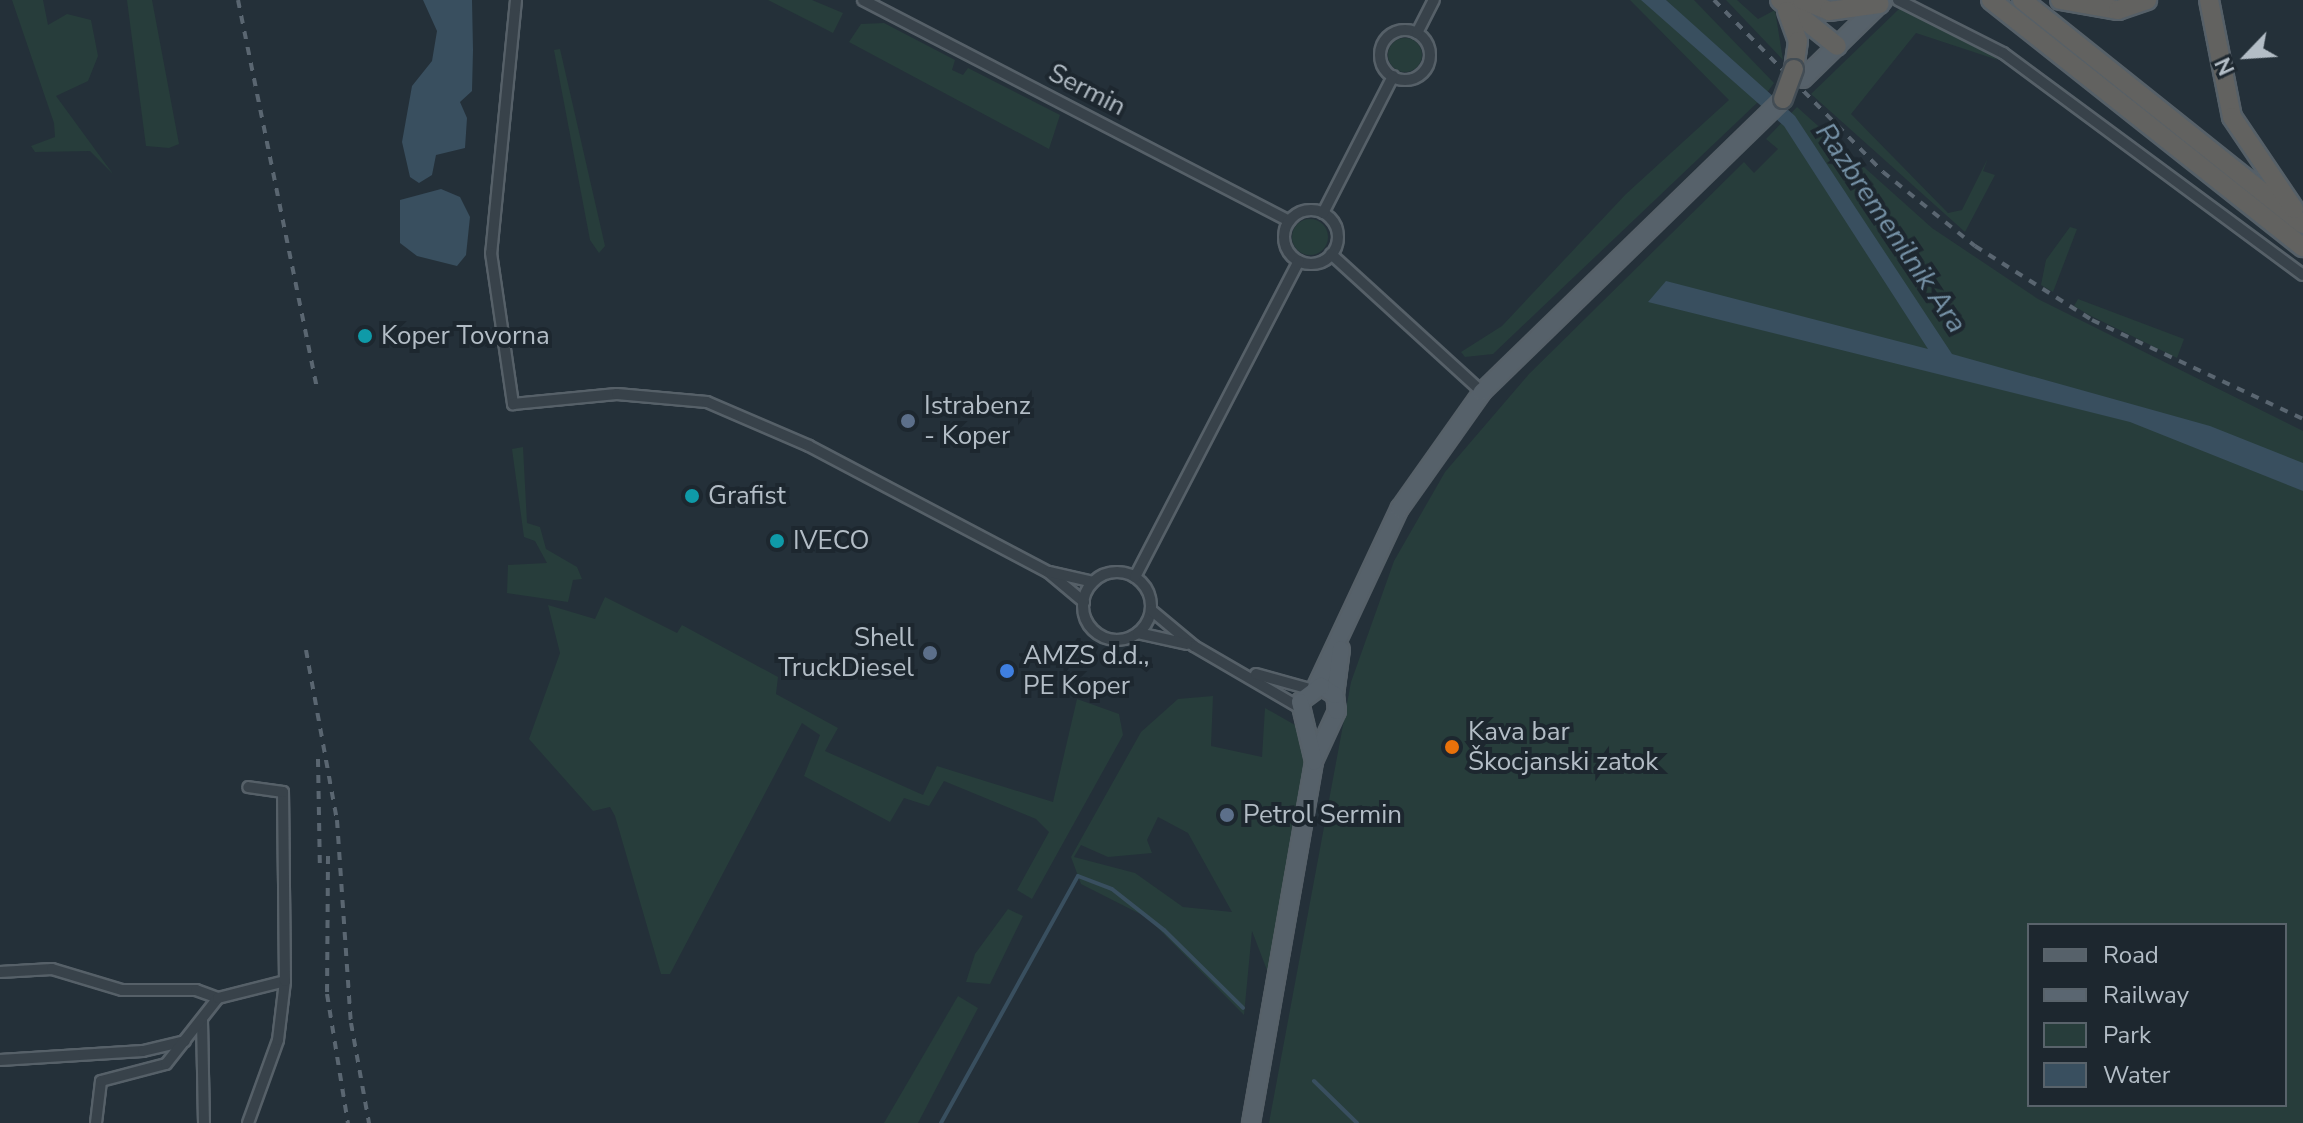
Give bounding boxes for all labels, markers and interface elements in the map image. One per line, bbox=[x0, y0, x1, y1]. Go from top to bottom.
north arrow bbox=[2207, 16, 2287, 96]
text: N bbox=[2208, 52, 2242, 80]
street label: Sermin bbox=[1043, 57, 1131, 123]
water label: Razbremenilnik Ara bbox=[1808, 117, 1974, 339]
place label: Koper Tovorna bbox=[381, 320, 550, 352]
marker: Koper Tovorna bbox=[356, 327, 374, 345]
place label: Istrabenz - Koper bbox=[924, 390, 1031, 452]
marker: Istrabenz - Koper bbox=[899, 412, 917, 430]
place label: Grafist bbox=[708, 480, 786, 512]
marker: Grafist bbox=[683, 487, 701, 505]
place label: IVECO bbox=[793, 525, 870, 557]
marker: IVECO bbox=[768, 532, 786, 550]
place label: Shell TruckDiesel bbox=[778, 622, 914, 684]
place label: AMZS d.d., PE Koper bbox=[1023, 640, 1150, 702]
marker: Shell TruckDiesel bbox=[921, 644, 939, 662]
marker: AMZS d.d., PE Koper bbox=[998, 662, 1016, 680]
place label: Kava bar Škocjanski zatok bbox=[1468, 716, 1658, 778]
marker: Kava bar Škocjanski zatok bbox=[1443, 738, 1461, 756]
place label: Petrol Sermin bbox=[1243, 799, 1402, 831]
marker: Petrol Sermin bbox=[1218, 806, 1236, 824]
legend bbox=[2027, 923, 2287, 1107]
text: Road bbox=[2103, 939, 2159, 971]
text: Railway bbox=[2103, 979, 2189, 1011]
text: Park bbox=[2103, 1019, 2151, 1051]
text: Water bbox=[2103, 1059, 2170, 1091]

